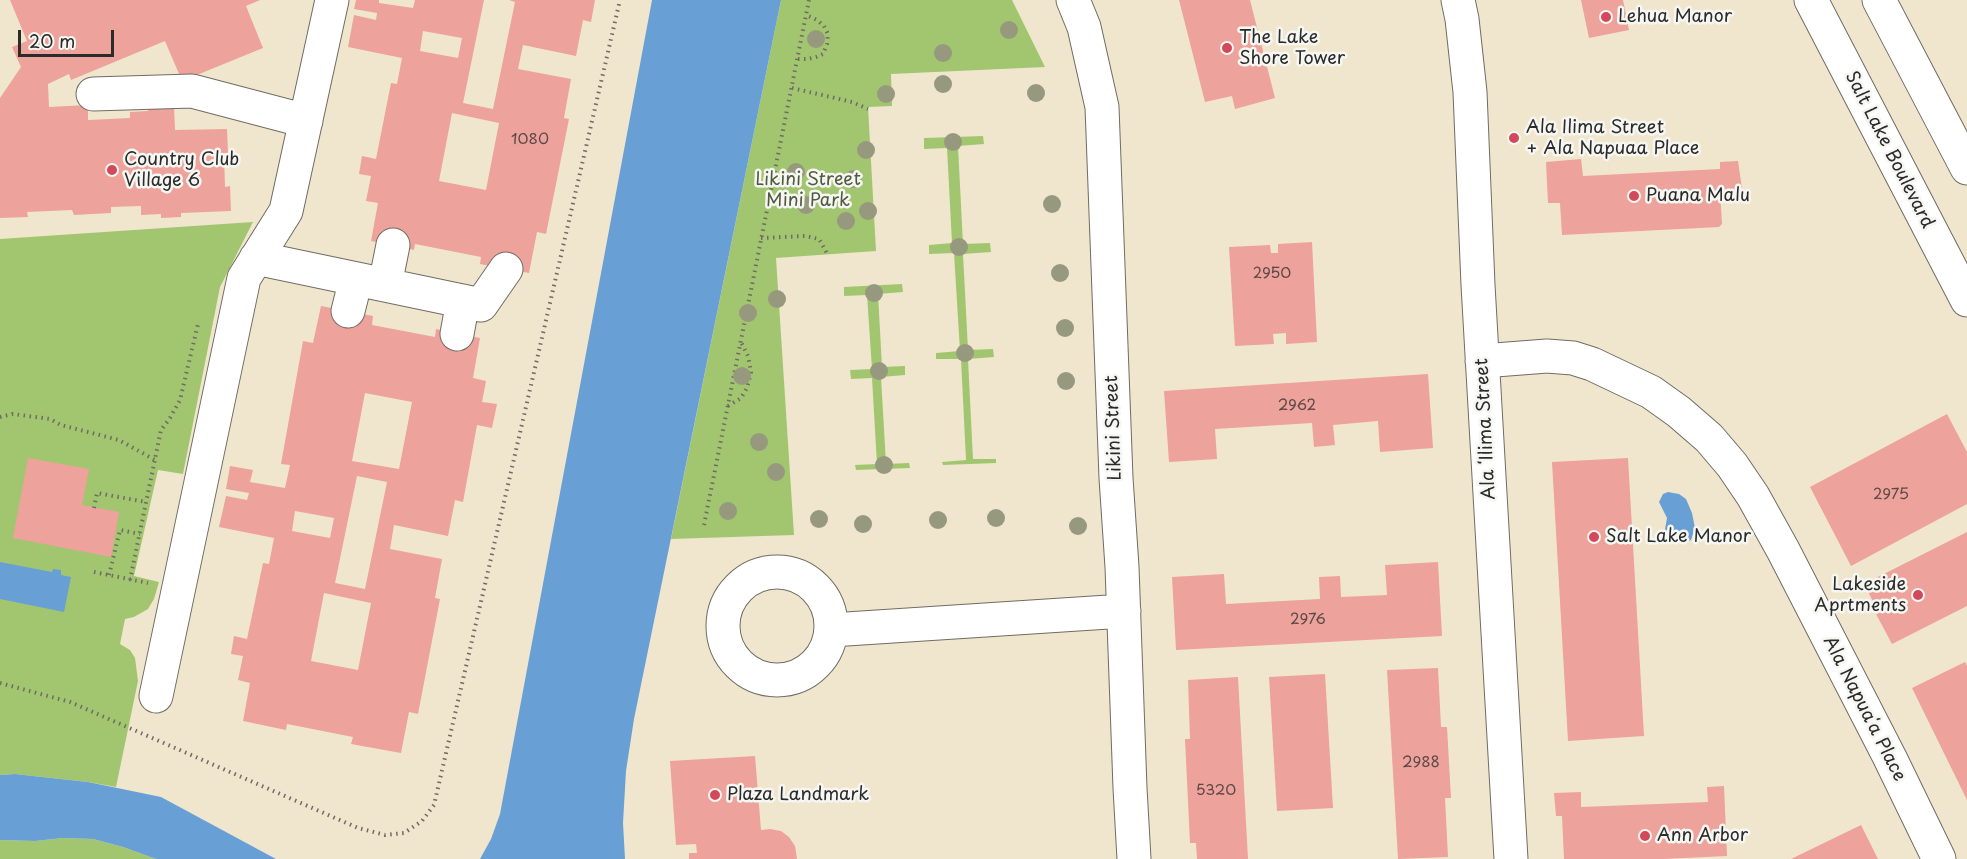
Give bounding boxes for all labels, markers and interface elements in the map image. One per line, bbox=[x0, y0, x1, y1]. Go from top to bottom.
place label: Lehua Manor bbox=[1618, 6, 1732, 28]
marker: Lehua Manor bbox=[1599, 10, 1613, 24]
scale bar bbox=[21, 18, 117, 56]
text: 20 m bbox=[29, 27, 75, 54]
place label: The Lake Shore Tower bbox=[1239, 27, 1345, 70]
marker: The Lake Shore Tower bbox=[1220, 41, 1234, 55]
street label: Salt Lake Boulevard bbox=[1840, 68, 1938, 232]
place label: Ala Ilima Street + Ala Napuaa Place bbox=[1526, 117, 1699, 160]
house number: 1080 bbox=[511, 131, 549, 149]
marker: Ala Ilima Street + Ala Napuaa Place bbox=[1507, 131, 1521, 145]
place label: Country Club Village 6 bbox=[124, 149, 239, 192]
marker: Country Club Village 6 bbox=[105, 163, 119, 177]
park label: Likini Street Mini Park bbox=[755, 169, 861, 212]
place label: Puana Malu bbox=[1646, 185, 1750, 207]
marker: Puana Malu bbox=[1627, 189, 1641, 203]
house number: 2950 bbox=[1253, 265, 1291, 283]
street label: Ala ʻIlima Street bbox=[1472, 358, 1500, 500]
street label: Likini Street bbox=[1101, 375, 1127, 481]
house number: 2962 bbox=[1278, 397, 1316, 415]
house number: 2975 bbox=[1873, 486, 1909, 504]
place label: Salt Lake Manor bbox=[1606, 526, 1751, 548]
marker: Salt Lake Manor bbox=[1587, 530, 1601, 544]
place label: Lakeside Aprtments bbox=[1814, 574, 1906, 616]
marker: Lakeside Aprtments bbox=[1911, 588, 1925, 602]
house number: 2976 bbox=[1290, 611, 1326, 629]
street label: Ala Napuaʻa Place bbox=[1818, 633, 1910, 785]
house number: 2988 bbox=[1402, 754, 1440, 772]
house number: 5320 bbox=[1196, 782, 1236, 800]
place label: Plaza Landmark bbox=[727, 784, 869, 806]
marker: Plaza Landmark bbox=[708, 788, 722, 802]
place label: Ann Arbor bbox=[1657, 825, 1748, 847]
marker: Ann Arbor bbox=[1638, 829, 1652, 843]

